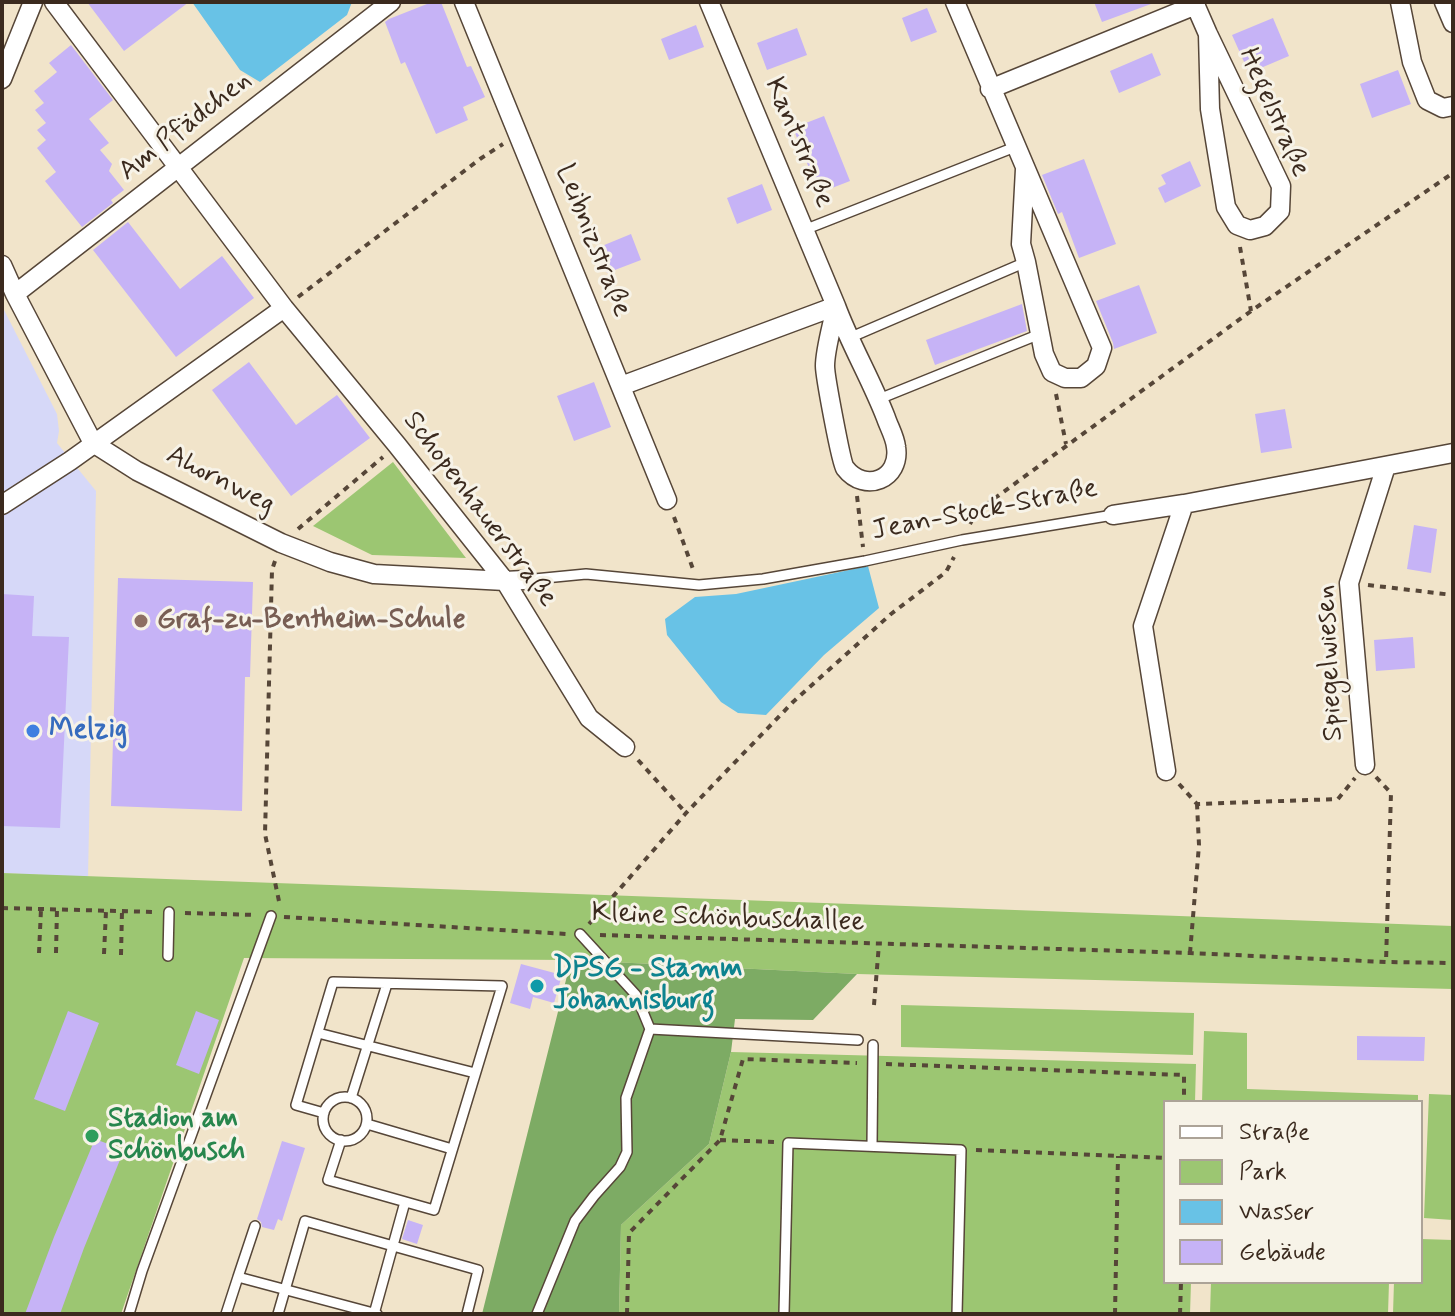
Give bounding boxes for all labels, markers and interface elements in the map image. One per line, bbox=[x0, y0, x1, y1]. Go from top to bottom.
street label: Hegelstraße bbox=[1230, 43, 1316, 183]
street label: Am Pfädchen bbox=[113, 65, 259, 189]
street label: Kantstraße bbox=[756, 73, 840, 213]
street label: Leibnizstraße bbox=[546, 160, 638, 322]
street label: Schopenhauerstraße bbox=[395, 406, 563, 614]
street label: Ahornweg bbox=[160, 439, 280, 523]
street label: Jean-Stock-Straße bbox=[869, 473, 1101, 549]
street label: Spiegelwiesen bbox=[1310, 584, 1352, 742]
place label: Graf-zu-Bentheim-Schule bbox=[157, 604, 466, 638]
marker: Graf-zu-Bentheim-Schule bbox=[132, 612, 150, 630]
place label: Melzig bbox=[49, 714, 127, 748]
marker: Melzig bbox=[24, 722, 42, 740]
street label: Kleine Schönbuschallee bbox=[591, 897, 865, 941]
place label: DPSG - Stamm Johannisburg bbox=[553, 953, 743, 1019]
marker: DPSG - Stamm Johannisburg bbox=[528, 977, 546, 995]
legend bbox=[1163, 1100, 1423, 1284]
place label: Stadion am Schönbusch bbox=[108, 1103, 245, 1169]
text: Straße bbox=[1239, 1117, 1310, 1148]
marker: Stadion am Schönbusch bbox=[83, 1127, 101, 1145]
text: Park bbox=[1239, 1157, 1287, 1188]
text: Wasser bbox=[1239, 1197, 1314, 1228]
text: Gebäude bbox=[1239, 1237, 1326, 1268]

